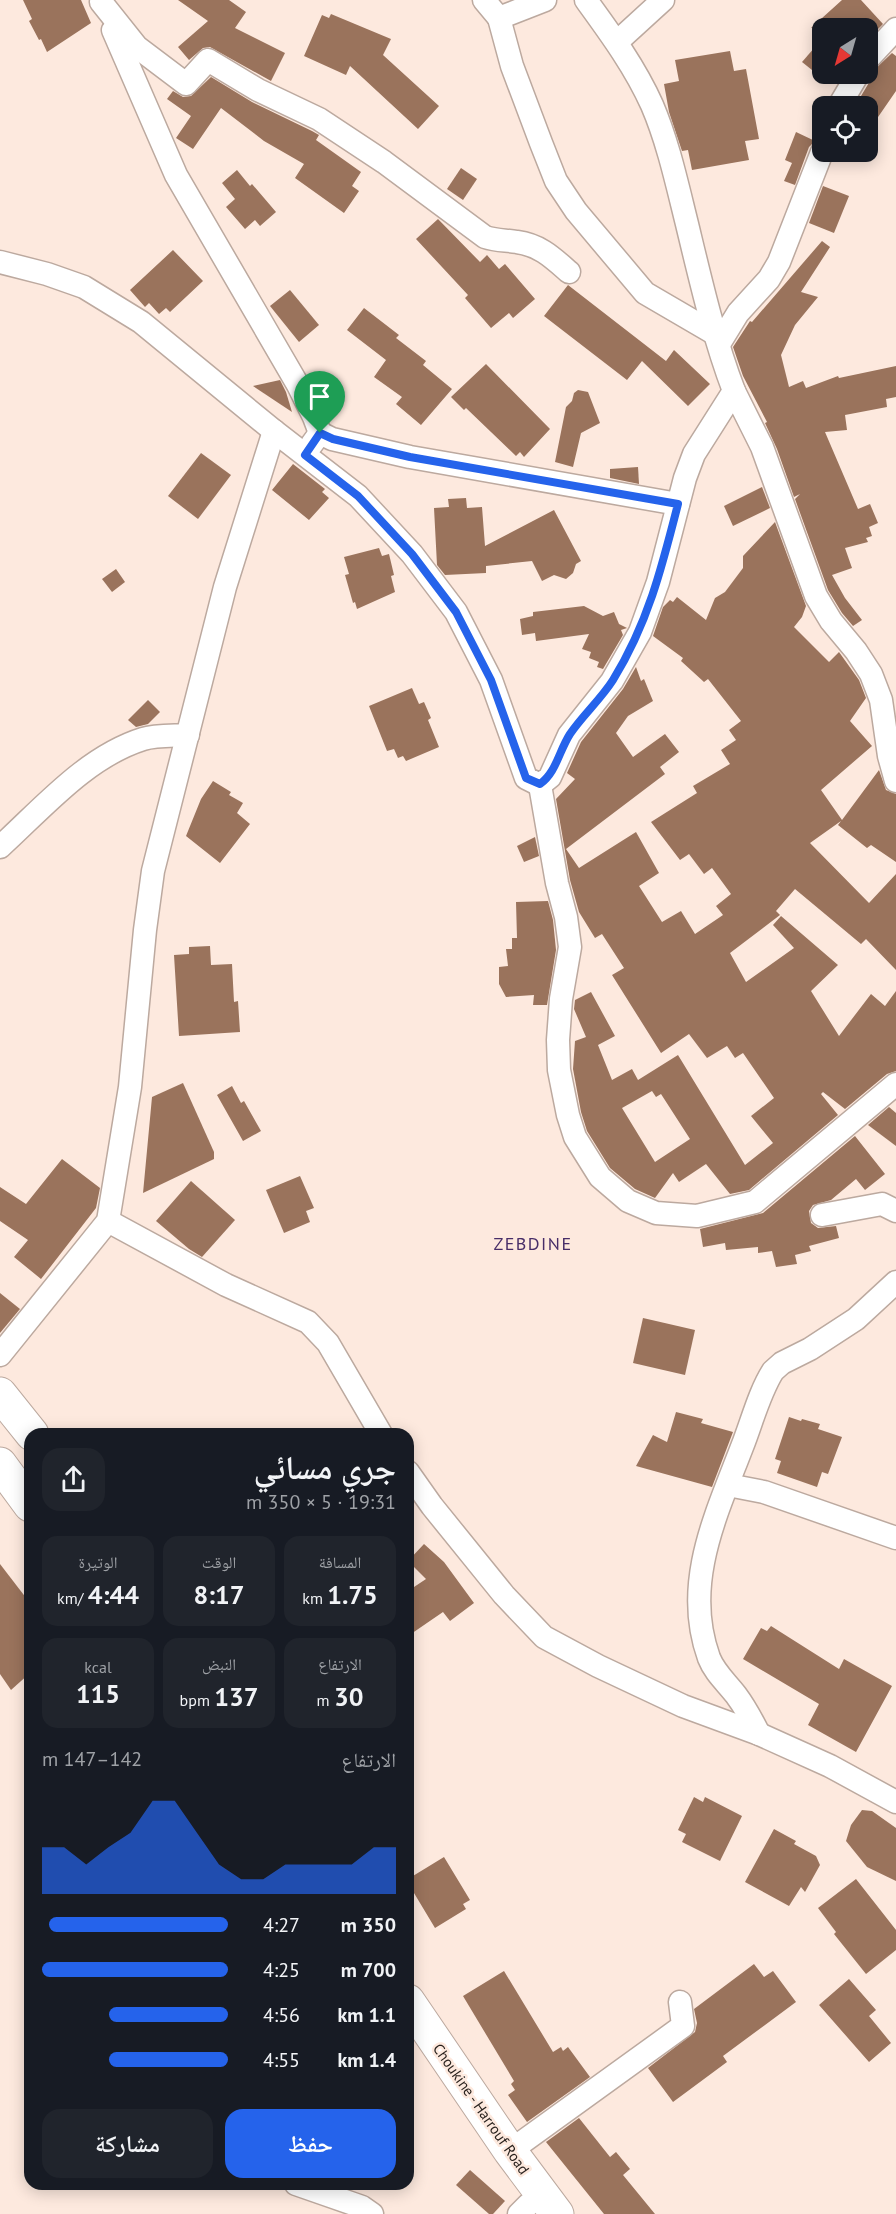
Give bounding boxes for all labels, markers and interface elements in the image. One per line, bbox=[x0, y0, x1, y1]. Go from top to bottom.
north arrow bbox=[812, 18, 878, 84]
map controls bbox=[812, 18, 878, 162]
button: locate bbox=[812, 96, 878, 162]
pin bbox=[294, 371, 345, 433]
icon: arrive bbox=[303, 380, 336, 413]
district label: ZEBDINE bbox=[493, 1232, 573, 1255]
text: جري مسائي bbox=[253, 1445, 396, 1488]
button: share bbox=[42, 1448, 105, 1511]
text: 19:31 · 5 × 350 m bbox=[246, 1489, 396, 1515]
text: الوتيرة bbox=[79, 1552, 117, 1572]
text: الوقت bbox=[202, 1552, 236, 1572]
text: المسافة bbox=[319, 1552, 361, 1572]
text: 4:44 bbox=[88, 1578, 139, 1611]
text: 8:17 bbox=[193, 1578, 245, 1611]
text: 1.75 bbox=[327, 1578, 378, 1611]
text: /km bbox=[57, 1588, 88, 1608]
text: km bbox=[302, 1588, 327, 1608]
text: النبض bbox=[202, 1654, 236, 1674]
text: الارتفاع bbox=[318, 1654, 362, 1674]
text: kcal bbox=[84, 1657, 112, 1677]
text: 115 bbox=[76, 1677, 120, 1710]
text: 137 bbox=[214, 1680, 258, 1713]
text: 30 bbox=[334, 1680, 363, 1713]
text: bpm bbox=[180, 1690, 214, 1710]
text: m bbox=[317, 1690, 334, 1710]
text: 142–147 m bbox=[42, 1746, 142, 1772]
text: الارتفاع bbox=[341, 1747, 396, 1773]
text: 4:27 bbox=[263, 1912, 300, 1938]
text: 350 m bbox=[341, 1912, 396, 1938]
text: 4:25 bbox=[263, 1957, 300, 1983]
text: 700 m bbox=[341, 1957, 396, 1983]
text: 4:56 bbox=[263, 2002, 300, 2028]
text: 1.1 km bbox=[337, 2002, 396, 2028]
street label: Choukine - Harrouf Road bbox=[429, 2040, 534, 2178]
text: 4:55 bbox=[263, 2047, 300, 2073]
text: 1.4 km bbox=[337, 2047, 396, 2073]
button: مشاركة bbox=[42, 2109, 213, 2178]
button: حفظ bbox=[225, 2109, 396, 2178]

